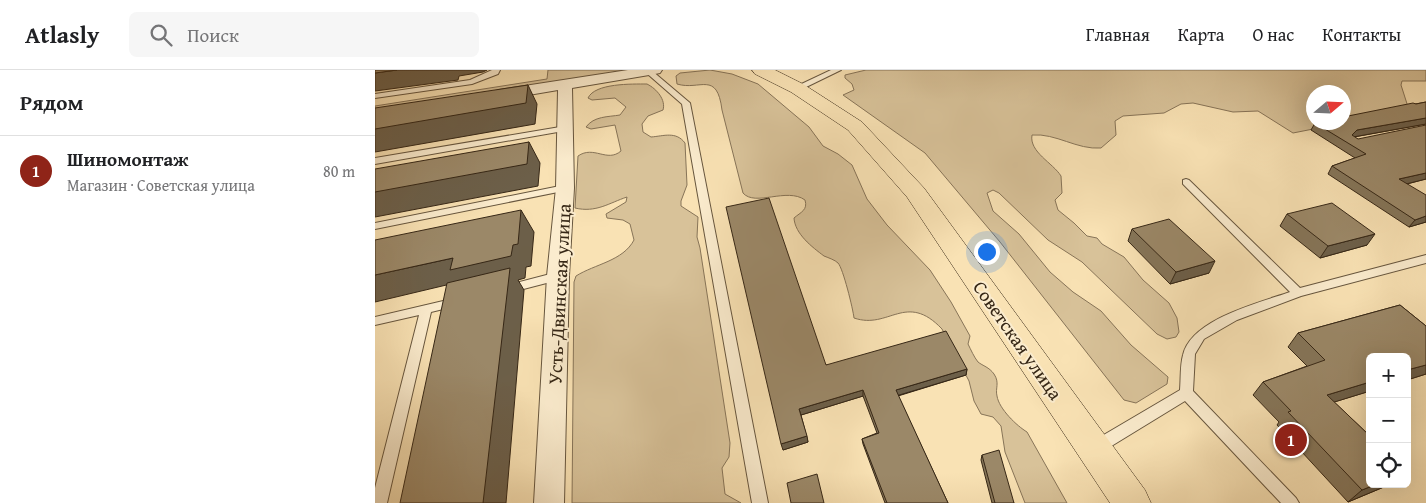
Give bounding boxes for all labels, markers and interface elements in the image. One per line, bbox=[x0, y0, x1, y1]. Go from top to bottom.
search box bbox=[129, 12, 479, 57]
text: Atlasly bbox=[25, 17, 99, 52]
icon: search bbox=[147, 21, 175, 49]
text: Поиск bbox=[187, 21, 239, 49]
text: Главная bbox=[1086, 21, 1150, 48]
text: Карта bbox=[1178, 21, 1224, 48]
text: О нас bbox=[1252, 21, 1294, 48]
text: Контакты bbox=[1322, 21, 1401, 48]
north arrow bbox=[1306, 85, 1351, 130]
text: Рядом bbox=[20, 87, 83, 118]
text: Шиномонтаж bbox=[67, 145, 188, 173]
text: 1 bbox=[32, 159, 40, 183]
text: 80 m bbox=[323, 159, 355, 183]
text: Магазин · Советская улица bbox=[67, 173, 255, 197]
street label: Усть-Двинская улица bbox=[540, 203, 578, 385]
your location bbox=[974, 239, 1000, 265]
street label: Советская улица bbox=[966, 275, 1070, 405]
map controls bbox=[1366, 353, 1411, 488]
button: + bbox=[1366, 353, 1411, 398]
button: − bbox=[1366, 398, 1411, 443]
pin: 1 bbox=[1275, 421, 1307, 459]
button: locate bbox=[1366, 443, 1411, 488]

